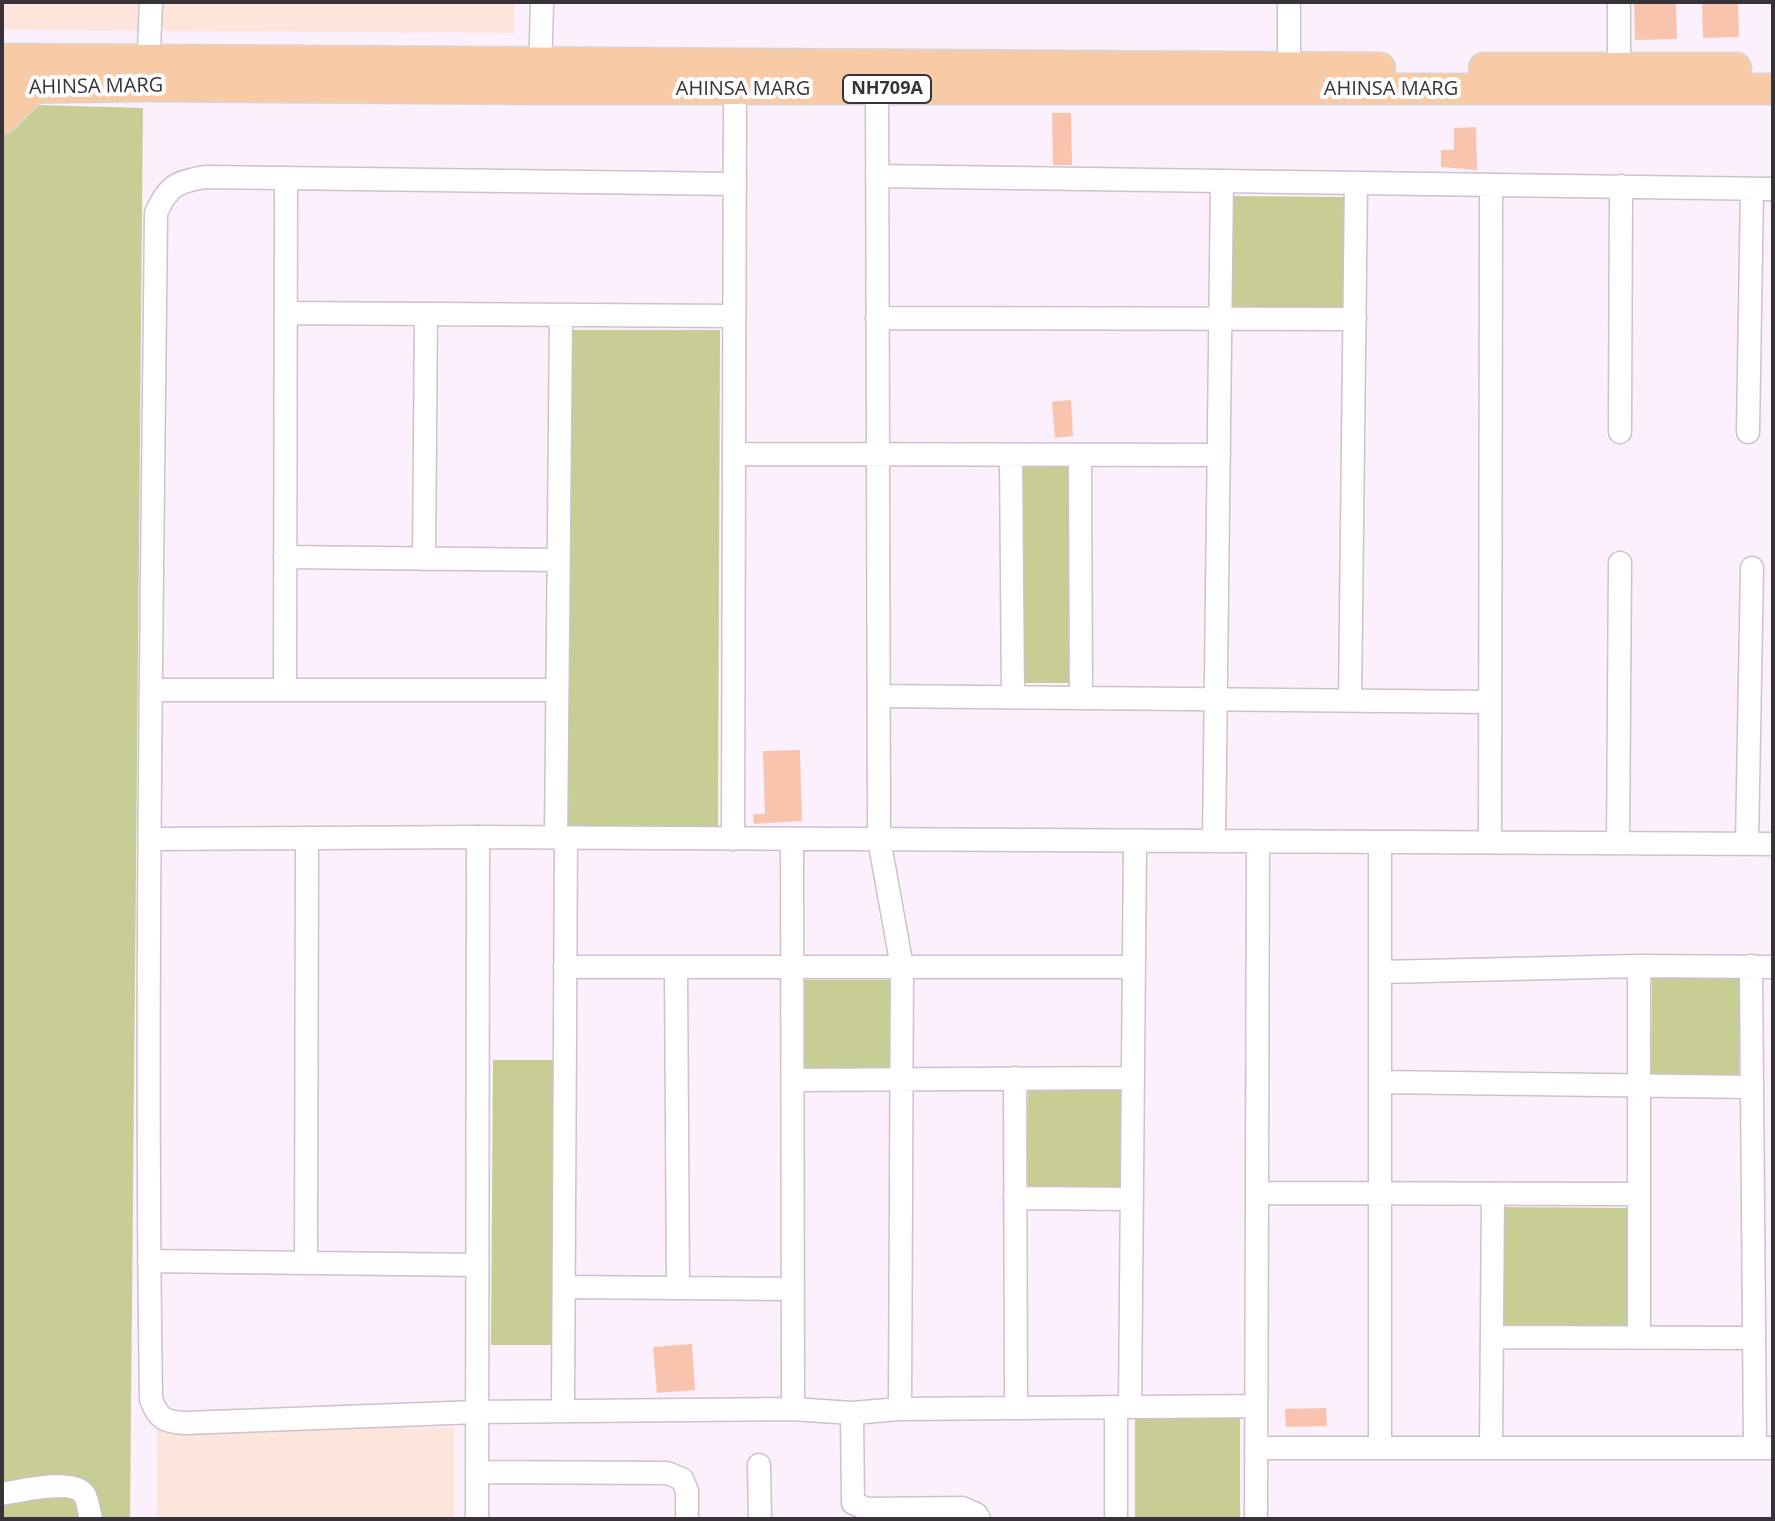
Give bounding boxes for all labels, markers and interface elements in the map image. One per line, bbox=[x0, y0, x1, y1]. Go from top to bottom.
street label: AHINSA MARG bbox=[29, 74, 163, 100]
road number: NH709A bbox=[843, 75, 931, 103]
street label: AHINSA MARG bbox=[676, 77, 810, 101]
street label: AHINSA MARG bbox=[1324, 77, 1458, 101]

